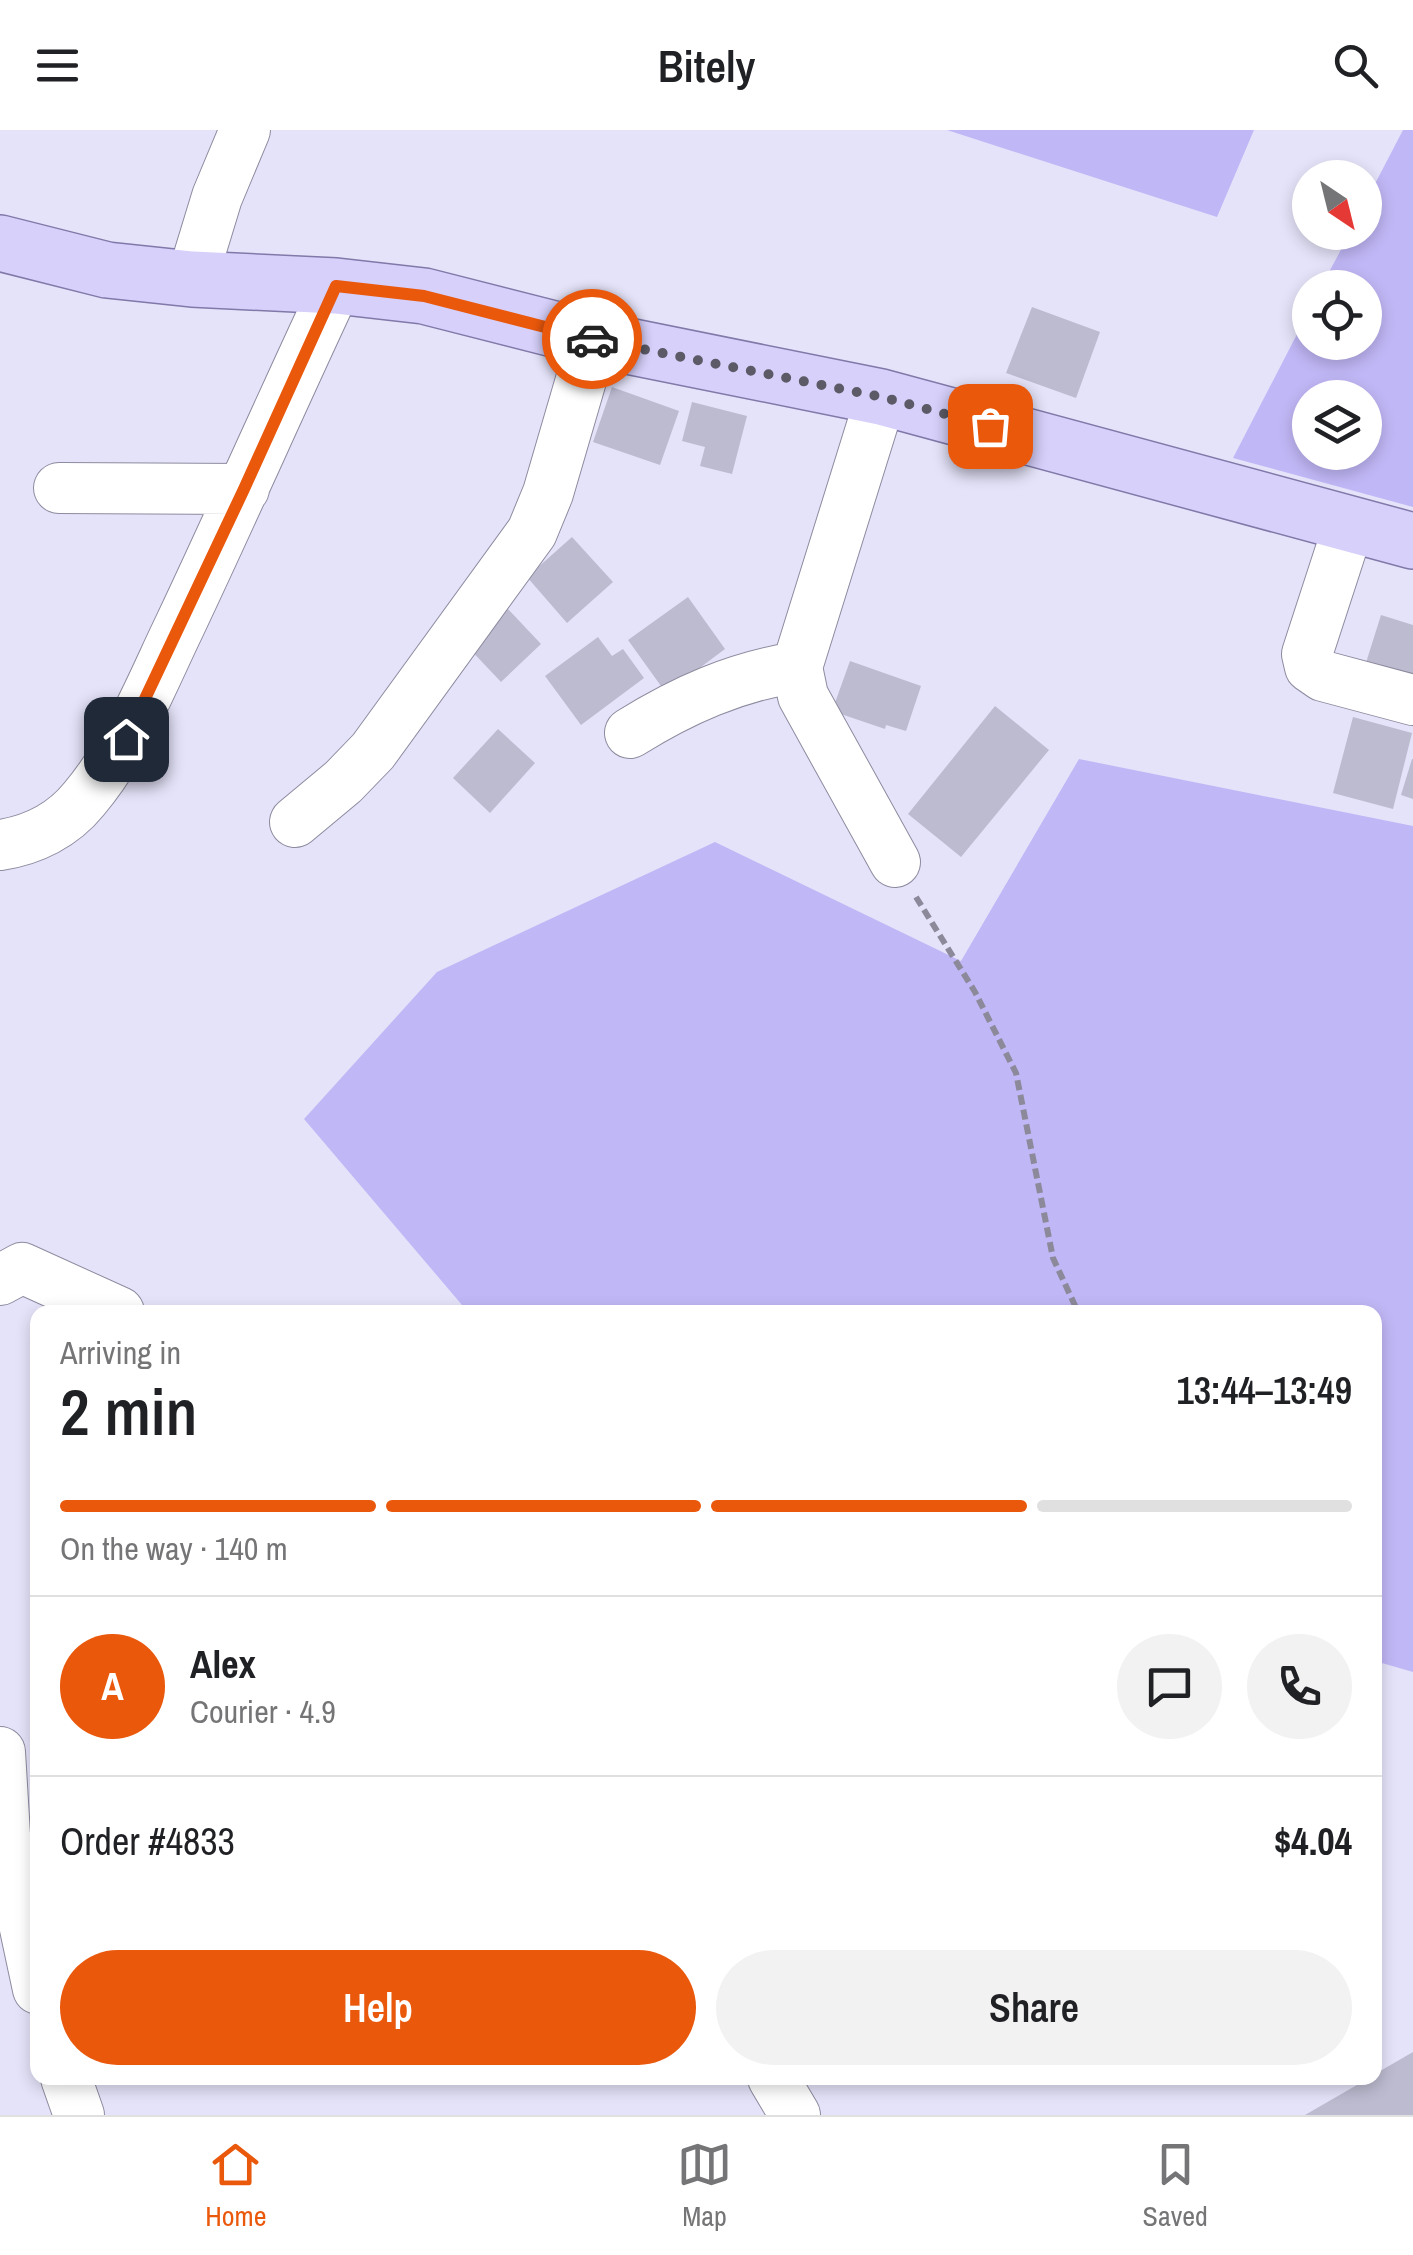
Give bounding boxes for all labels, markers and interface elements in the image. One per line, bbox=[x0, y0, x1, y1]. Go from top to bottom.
text: Bitely bbox=[658, 35, 755, 96]
icon: menu bbox=[30, 38, 85, 93]
icon: search bbox=[1328, 38, 1383, 93]
north arrow bbox=[1292, 160, 1382, 250]
map controls bbox=[1292, 160, 1382, 470]
button: locate bbox=[1292, 270, 1382, 360]
courier bbox=[542, 289, 642, 389]
icon: car bbox=[565, 312, 620, 367]
button: layers bbox=[1292, 380, 1382, 470]
pin bbox=[948, 384, 1033, 469]
icon: bag bbox=[963, 399, 1018, 454]
pin bbox=[84, 697, 169, 782]
icon: home bbox=[99, 712, 154, 767]
text: Arriving in bbox=[60, 1331, 181, 1374]
text: 13:44–13:49 bbox=[1176, 1365, 1352, 1416]
text: 2 min bbox=[60, 1368, 197, 1455]
text: On the way · 140 m bbox=[60, 1527, 288, 1570]
button: chat bbox=[1117, 1634, 1222, 1739]
button: phone bbox=[1247, 1634, 1352, 1739]
text: Alex bbox=[190, 1639, 256, 1690]
text: A bbox=[101, 1661, 124, 1712]
text: Courier · 4.9 bbox=[190, 1690, 336, 1733]
text: Order #4833 bbox=[60, 1816, 235, 1867]
text: $4.04 bbox=[1274, 1816, 1352, 1867]
button: Help bbox=[60, 1950, 696, 2065]
button: Share bbox=[716, 1950, 1352, 2065]
tab: Home bbox=[205, 2137, 267, 2235]
tab: Map bbox=[677, 2137, 732, 2235]
tab: Saved bbox=[1143, 2137, 1208, 2235]

